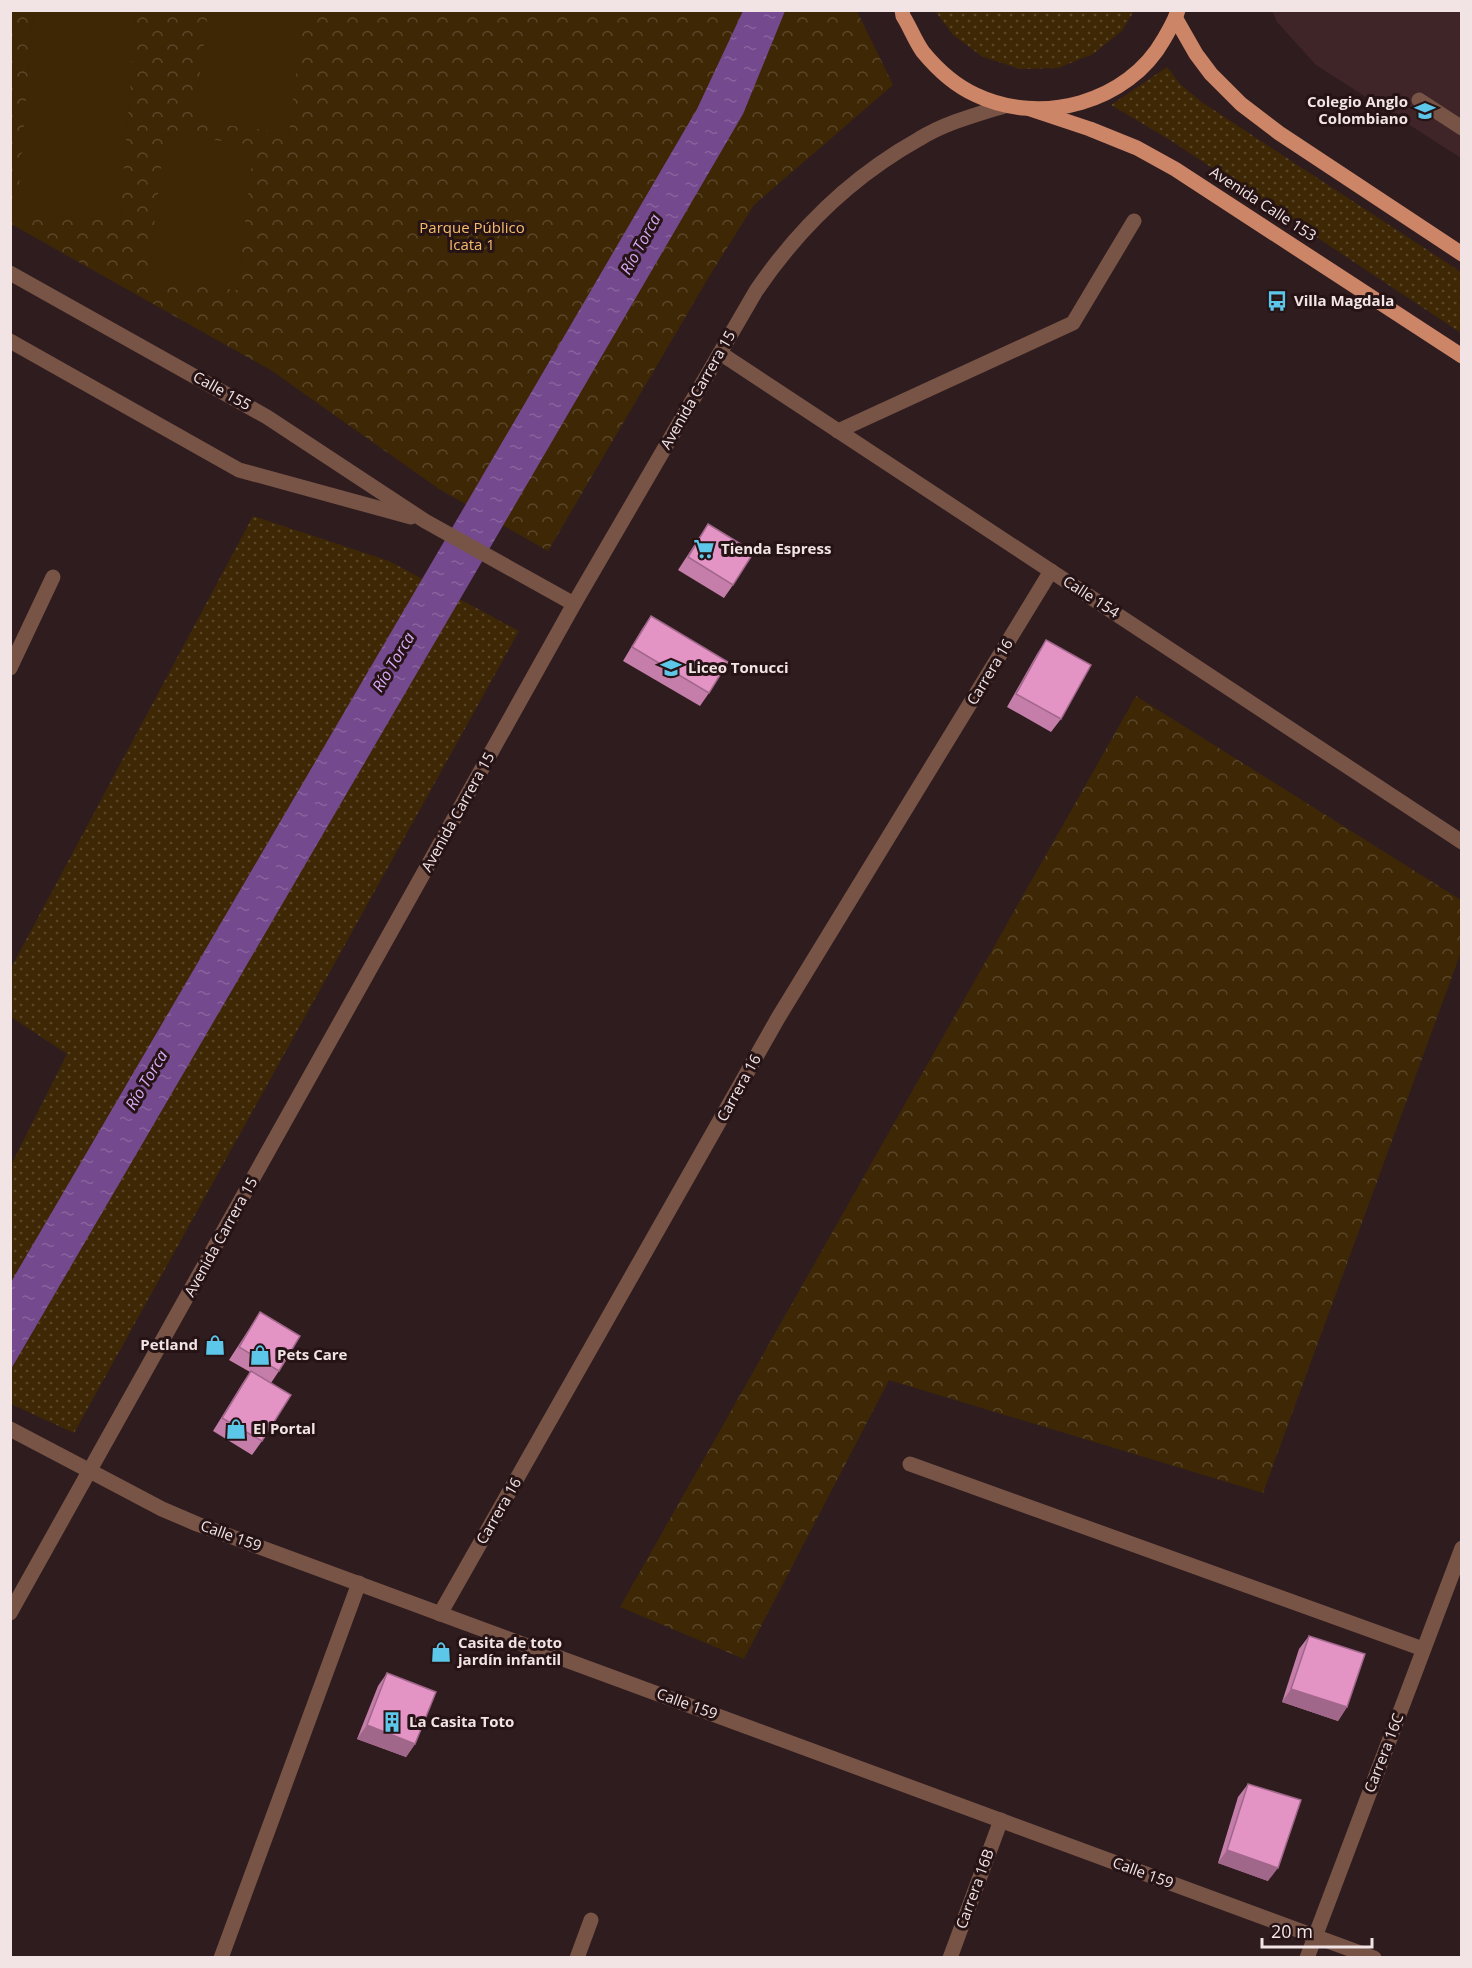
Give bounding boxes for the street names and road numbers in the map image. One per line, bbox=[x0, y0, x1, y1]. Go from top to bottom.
street label: Avenida Calle 153 bbox=[1206, 161, 1321, 245]
street label: Avenida Carrera 15 bbox=[655, 327, 739, 452]
street label: Calle 155 bbox=[190, 366, 255, 414]
street label: Calle 154 bbox=[1060, 571, 1124, 622]
street label: Carrera 16 bbox=[962, 635, 1017, 708]
street label: Avenida Carrera 15 bbox=[416, 748, 498, 875]
street label: Carrera 16 bbox=[711, 1050, 765, 1125]
street label: Avenida Carrera 15 bbox=[179, 1173, 261, 1300]
street label: Carrera 16 bbox=[471, 1473, 525, 1548]
street label: Calle 159 bbox=[198, 1515, 265, 1555]
street label: Calle 159 bbox=[654, 1683, 721, 1723]
street label: Carrera 16C bbox=[1359, 1710, 1407, 1795]
street label: Carrera 16B bbox=[950, 1846, 998, 1931]
street label: Calle 159 bbox=[1110, 1852, 1177, 1892]

